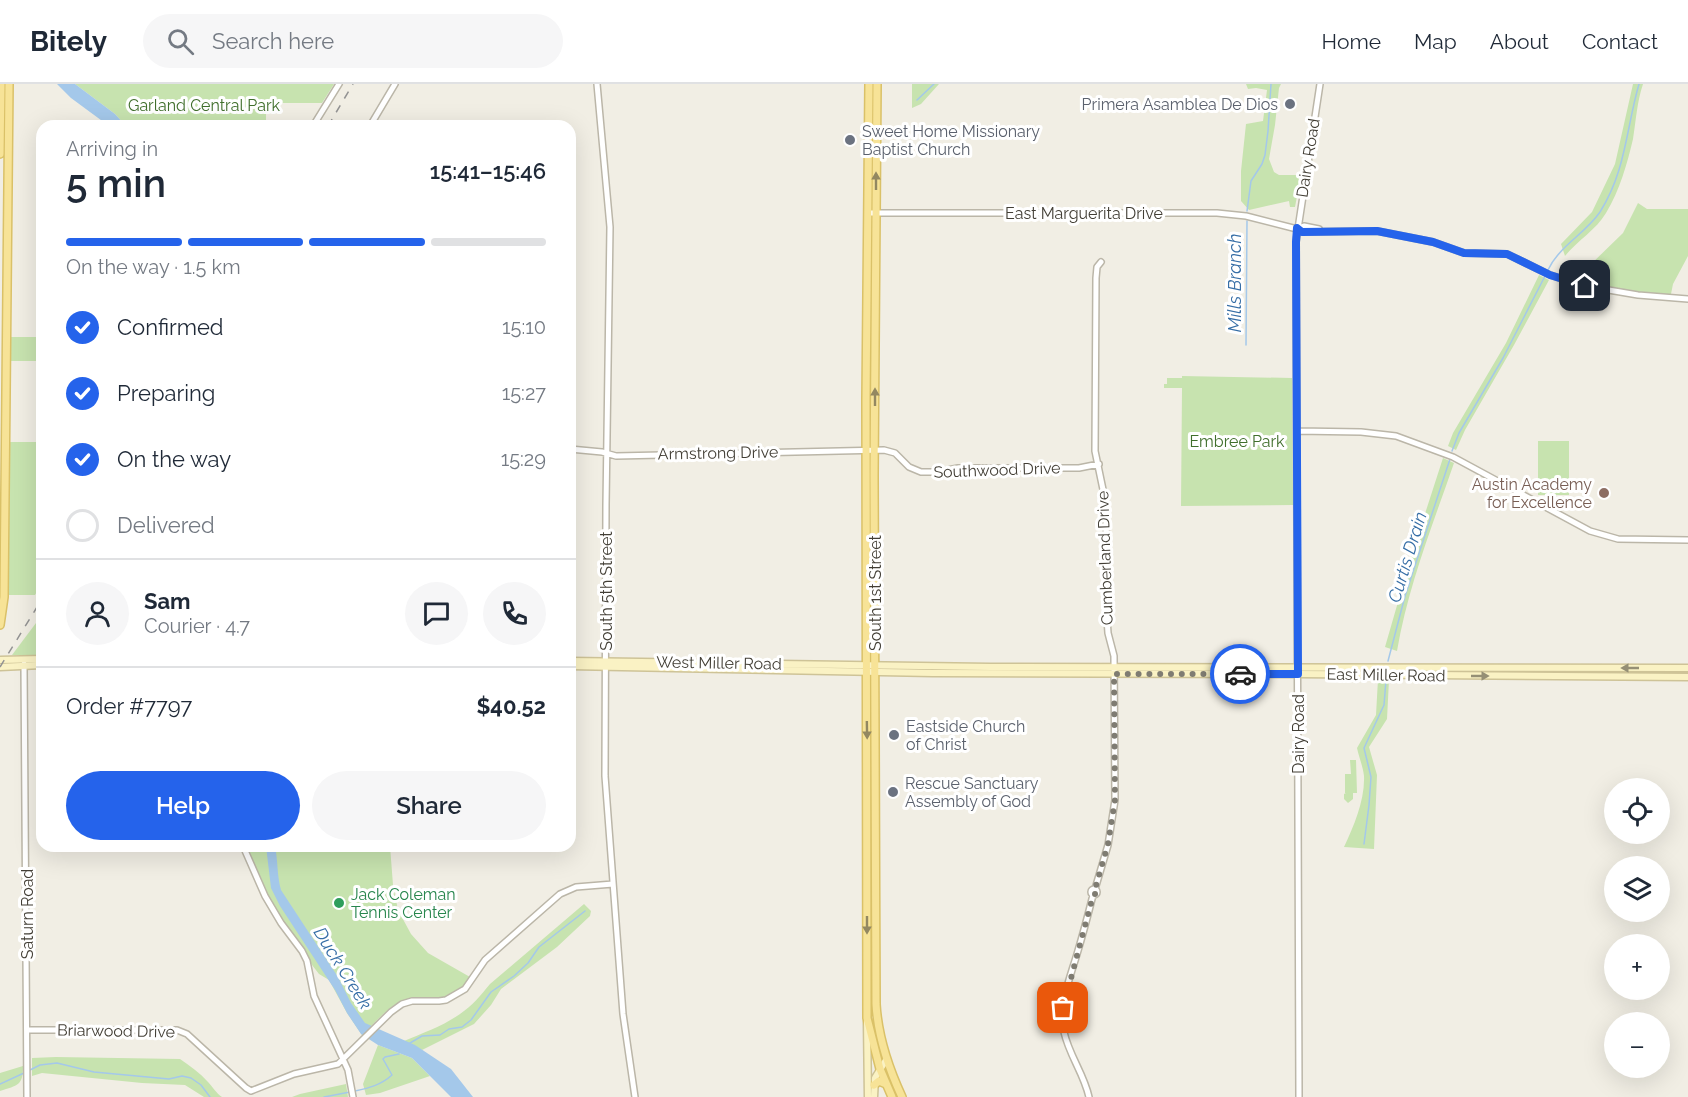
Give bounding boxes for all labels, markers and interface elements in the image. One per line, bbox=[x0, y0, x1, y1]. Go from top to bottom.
search box bbox=[143, 14, 563, 68]
text: Bitely bbox=[30, 25, 107, 58]
icon: search bbox=[164, 25, 197, 58]
text: Search here bbox=[212, 28, 334, 54]
text: Home bbox=[1322, 29, 1381, 54]
text: Map bbox=[1414, 29, 1457, 54]
text: About bbox=[1490, 29, 1549, 54]
text: Contact bbox=[1582, 29, 1658, 54]
place label: Primera Asamblea De Dios bbox=[1082, 95, 1278, 114]
park label: Garland Central Park bbox=[128, 96, 281, 115]
marker: Primera Asamblea De Dios bbox=[1283, 97, 1297, 111]
street label: Dairy Road bbox=[1292, 117, 1324, 199]
place label: Sweet Home Missionary Baptist Church bbox=[862, 122, 1040, 159]
marker: Sweet Home Missionary Baptist Church bbox=[843, 133, 857, 147]
text: Arriving in bbox=[66, 137, 158, 161]
text: 15:41–15:46 bbox=[430, 158, 546, 184]
text: 5 min bbox=[66, 160, 166, 206]
one-way arrow bbox=[871, 172, 881, 191]
street label: East Marguerita Drive bbox=[1005, 204, 1163, 223]
water label: Mills Branch bbox=[1224, 233, 1245, 333]
text: On the way · 1.5 km bbox=[66, 255, 241, 279]
pin bbox=[1559, 260, 1610, 311]
icon: home bbox=[1568, 269, 1601, 302]
icon: check bbox=[66, 311, 99, 344]
text: Confirmed bbox=[117, 314, 224, 340]
text: 15:10 bbox=[502, 315, 546, 339]
icon: check bbox=[66, 377, 99, 410]
text: Preparing bbox=[117, 380, 215, 406]
text: 15:27 bbox=[502, 381, 546, 405]
one-way arrow bbox=[870, 388, 880, 407]
park label: Embree Park bbox=[1189, 432, 1285, 451]
street label: Armstrong Drive bbox=[658, 442, 778, 464]
icon: check bbox=[66, 443, 99, 476]
text: On the way bbox=[117, 446, 231, 472]
text: 15:29 bbox=[501, 447, 546, 471]
street label: Southwood Drive bbox=[933, 458, 1061, 482]
place label: Austin Academy for Excellence bbox=[1472, 475, 1592, 512]
marker: Austin Academy for Excellence bbox=[1597, 486, 1611, 500]
street label: Cumberland Drive bbox=[1093, 490, 1117, 626]
water label: Curtis Drain bbox=[1383, 509, 1431, 605]
text: Delivered bbox=[117, 512, 215, 538]
street label: South 5th Street bbox=[597, 531, 616, 651]
street label: South 1st Street bbox=[866, 534, 885, 651]
button: person bbox=[66, 582, 129, 645]
button: chat bbox=[405, 582, 468, 645]
button: phone bbox=[483, 582, 546, 645]
text: Sam bbox=[144, 588, 191, 614]
text: Courier · 4.7 bbox=[144, 614, 250, 638]
courier bbox=[1210, 644, 1270, 704]
street label: West Miller Road bbox=[656, 652, 782, 674]
icon: car bbox=[1224, 658, 1257, 691]
one-way arrow bbox=[1620, 663, 1639, 672]
street label: East Miller Road bbox=[1326, 664, 1446, 686]
one-way arrow bbox=[1470, 671, 1489, 681]
text: Order #7797 bbox=[66, 693, 192, 719]
text: $40.52 bbox=[476, 693, 546, 719]
street label: Dairy Road bbox=[1289, 694, 1308, 774]
place label: Eastside Church of Christ bbox=[906, 717, 1025, 754]
one-way arrow bbox=[862, 720, 872, 739]
marker: Eastside Church of Christ bbox=[887, 728, 901, 742]
button: Help bbox=[66, 771, 300, 840]
button: Share bbox=[312, 771, 546, 840]
place label: Rescue Sanctuary Assembly of God bbox=[905, 774, 1039, 811]
map controls bbox=[1604, 778, 1670, 1078]
button: locate bbox=[1604, 778, 1670, 844]
marker: Rescue Sanctuary Assembly of God bbox=[886, 785, 900, 799]
button: layers bbox=[1604, 856, 1670, 922]
street label: Saturn Road bbox=[18, 869, 37, 959]
place label: Jack Coleman Tennis Center bbox=[351, 885, 456, 922]
marker: Jack Coleman Tennis Center bbox=[332, 896, 346, 910]
one-way arrow bbox=[862, 915, 871, 934]
water label: Duck Creek bbox=[309, 923, 377, 1013]
button: + bbox=[1604, 934, 1670, 1000]
pin bbox=[1037, 982, 1088, 1033]
icon: bag bbox=[1046, 991, 1079, 1024]
button: − bbox=[1604, 1012, 1670, 1078]
street label: Briarwood Drive bbox=[57, 1020, 175, 1042]

